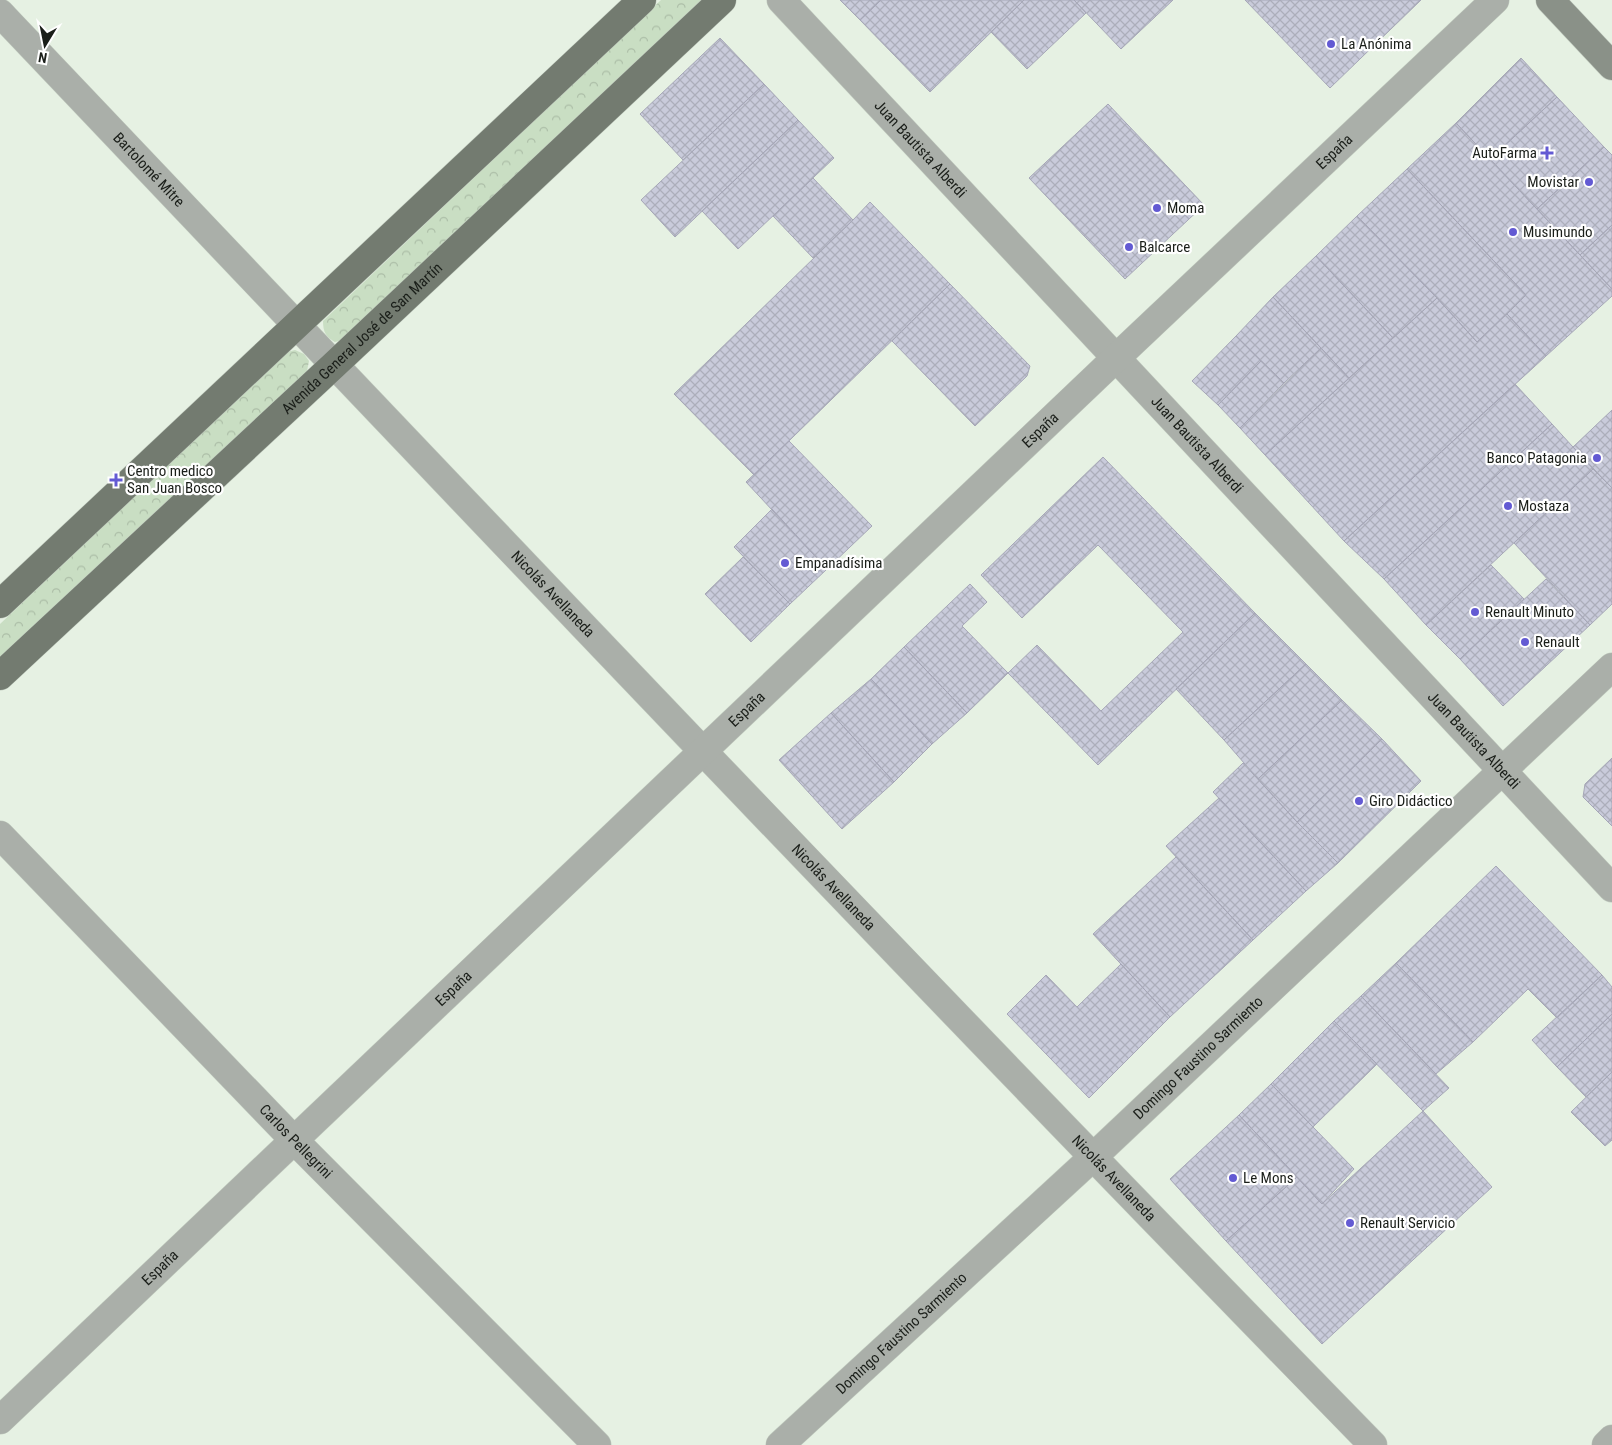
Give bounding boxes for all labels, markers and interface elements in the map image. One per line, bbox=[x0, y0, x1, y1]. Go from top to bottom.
north arrow bbox=[20, 20, 70, 70]
place label: La Anónima bbox=[1341, 35, 1411, 53]
marker: La Anónima bbox=[1325, 38, 1337, 50]
text: N bbox=[37, 49, 48, 66]
street label: Juan Bautista Alberdi bbox=[870, 96, 970, 201]
street label: Bartolomé Mitre bbox=[109, 129, 188, 210]
street label: España bbox=[1312, 130, 1356, 173]
place label: AutoFarma bbox=[1472, 144, 1537, 162]
marker: AutoFarma bbox=[1541, 147, 1553, 159]
place label: Movistar bbox=[1527, 173, 1579, 191]
marker: Movistar bbox=[1583, 176, 1595, 188]
place label: Moma bbox=[1167, 199, 1204, 217]
marker: Moma bbox=[1151, 202, 1163, 214]
place label: Musimundo bbox=[1523, 223, 1593, 241]
marker: Musimundo bbox=[1507, 226, 1519, 238]
place label: Balcarce bbox=[1139, 238, 1190, 256]
marker: Balcarce bbox=[1123, 241, 1135, 253]
street label: Avenida General José de San Martín bbox=[278, 259, 446, 418]
street label: Juan Bautista Alberdi bbox=[1147, 392, 1247, 497]
street label: España bbox=[1018, 409, 1062, 452]
place label: Banco Patagonia bbox=[1487, 449, 1587, 467]
marker: Banco Patagonia bbox=[1591, 452, 1603, 464]
place label: Centro medico San Juan Bosco bbox=[127, 462, 222, 497]
marker: Centro medico San Juan Bosco bbox=[109, 473, 123, 487]
place label: Mostaza bbox=[1518, 497, 1569, 515]
marker: Mostaza bbox=[1502, 500, 1514, 512]
street label: Nicolás Avellaneda bbox=[507, 547, 598, 641]
place label: Empanadísima bbox=[795, 554, 883, 572]
marker: Empanadísima bbox=[779, 557, 791, 569]
place label: Renault Minuto bbox=[1485, 603, 1574, 621]
marker: Renault Minuto bbox=[1469, 606, 1481, 618]
place label: Renault bbox=[1535, 633, 1580, 651]
marker: Renault bbox=[1519, 636, 1531, 648]
street label: España bbox=[725, 688, 769, 731]
street label: Juan Bautista Alberdi bbox=[1424, 688, 1524, 793]
place label: Giro Didáctico bbox=[1369, 792, 1453, 810]
marker: Giro Didáctico bbox=[1353, 795, 1365, 807]
street label: Nicolás Avellaneda bbox=[788, 840, 879, 934]
street label: España bbox=[432, 967, 475, 1010]
street label: Domingo Faustino Sarmiento bbox=[1130, 992, 1267, 1123]
street label: Carlos Pellegrini bbox=[256, 1101, 336, 1182]
street label: Nicolás Avellaneda bbox=[1068, 1132, 1159, 1225]
place label: Le Mons bbox=[1243, 1169, 1294, 1187]
marker: Le Mons bbox=[1227, 1172, 1239, 1184]
place label: Renault Servicio bbox=[1360, 1214, 1455, 1232]
marker: Renault Servicio bbox=[1344, 1217, 1356, 1229]
street label: España bbox=[138, 1246, 182, 1289]
street label: Domingo Faustino Sarmiento bbox=[832, 1269, 971, 1398]

